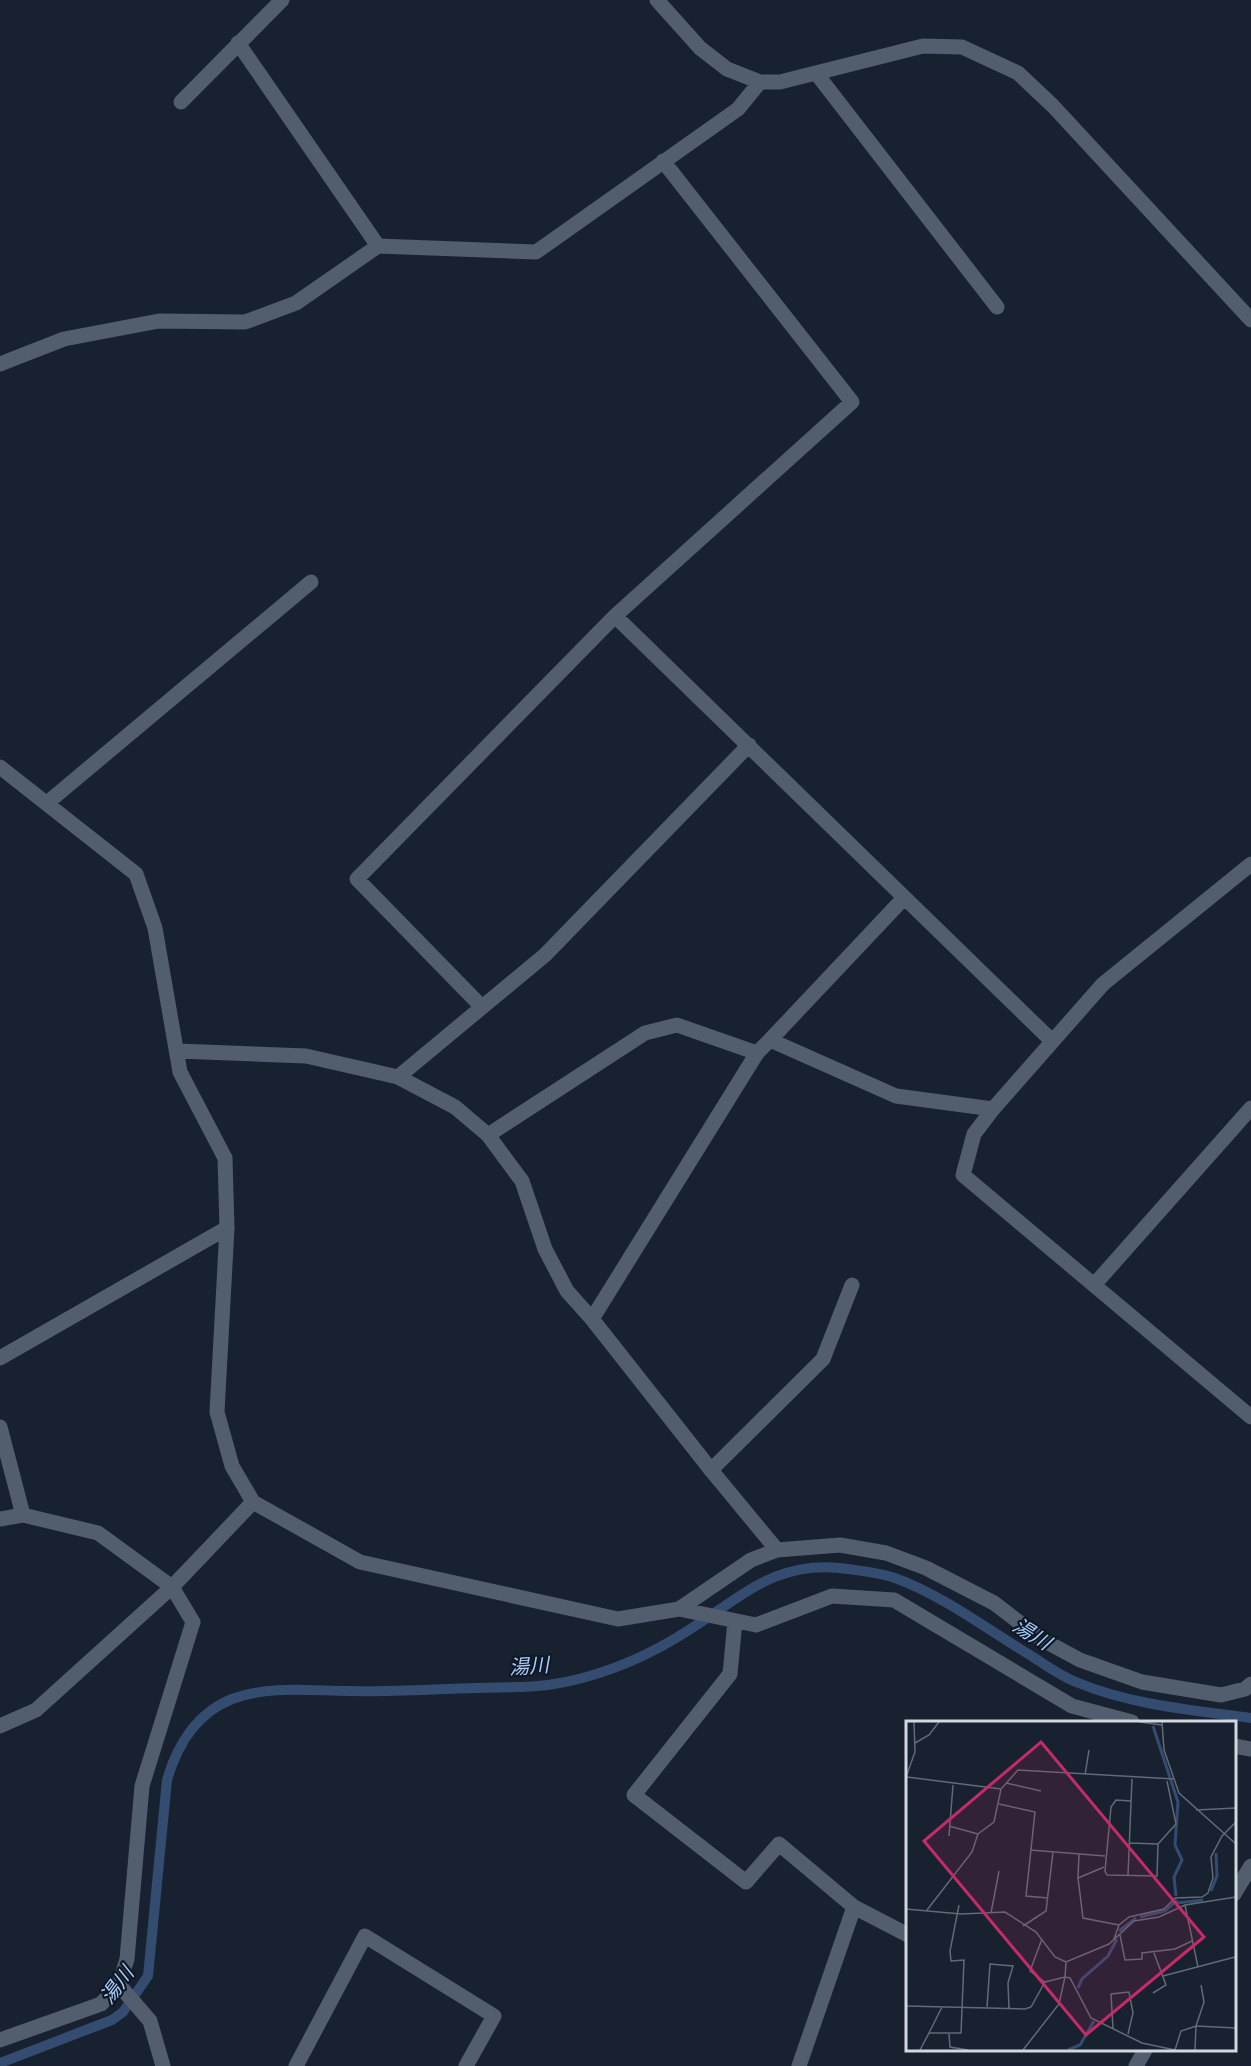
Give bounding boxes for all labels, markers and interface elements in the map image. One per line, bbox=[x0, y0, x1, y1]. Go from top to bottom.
water label: 湯川 bbox=[1008, 1612, 1058, 1657]
water label: 湯川 bbox=[508, 1651, 552, 1680]
inset map bbox=[906, 1721, 1236, 2051]
water label: 湯川 bbox=[95, 1960, 141, 2009]

